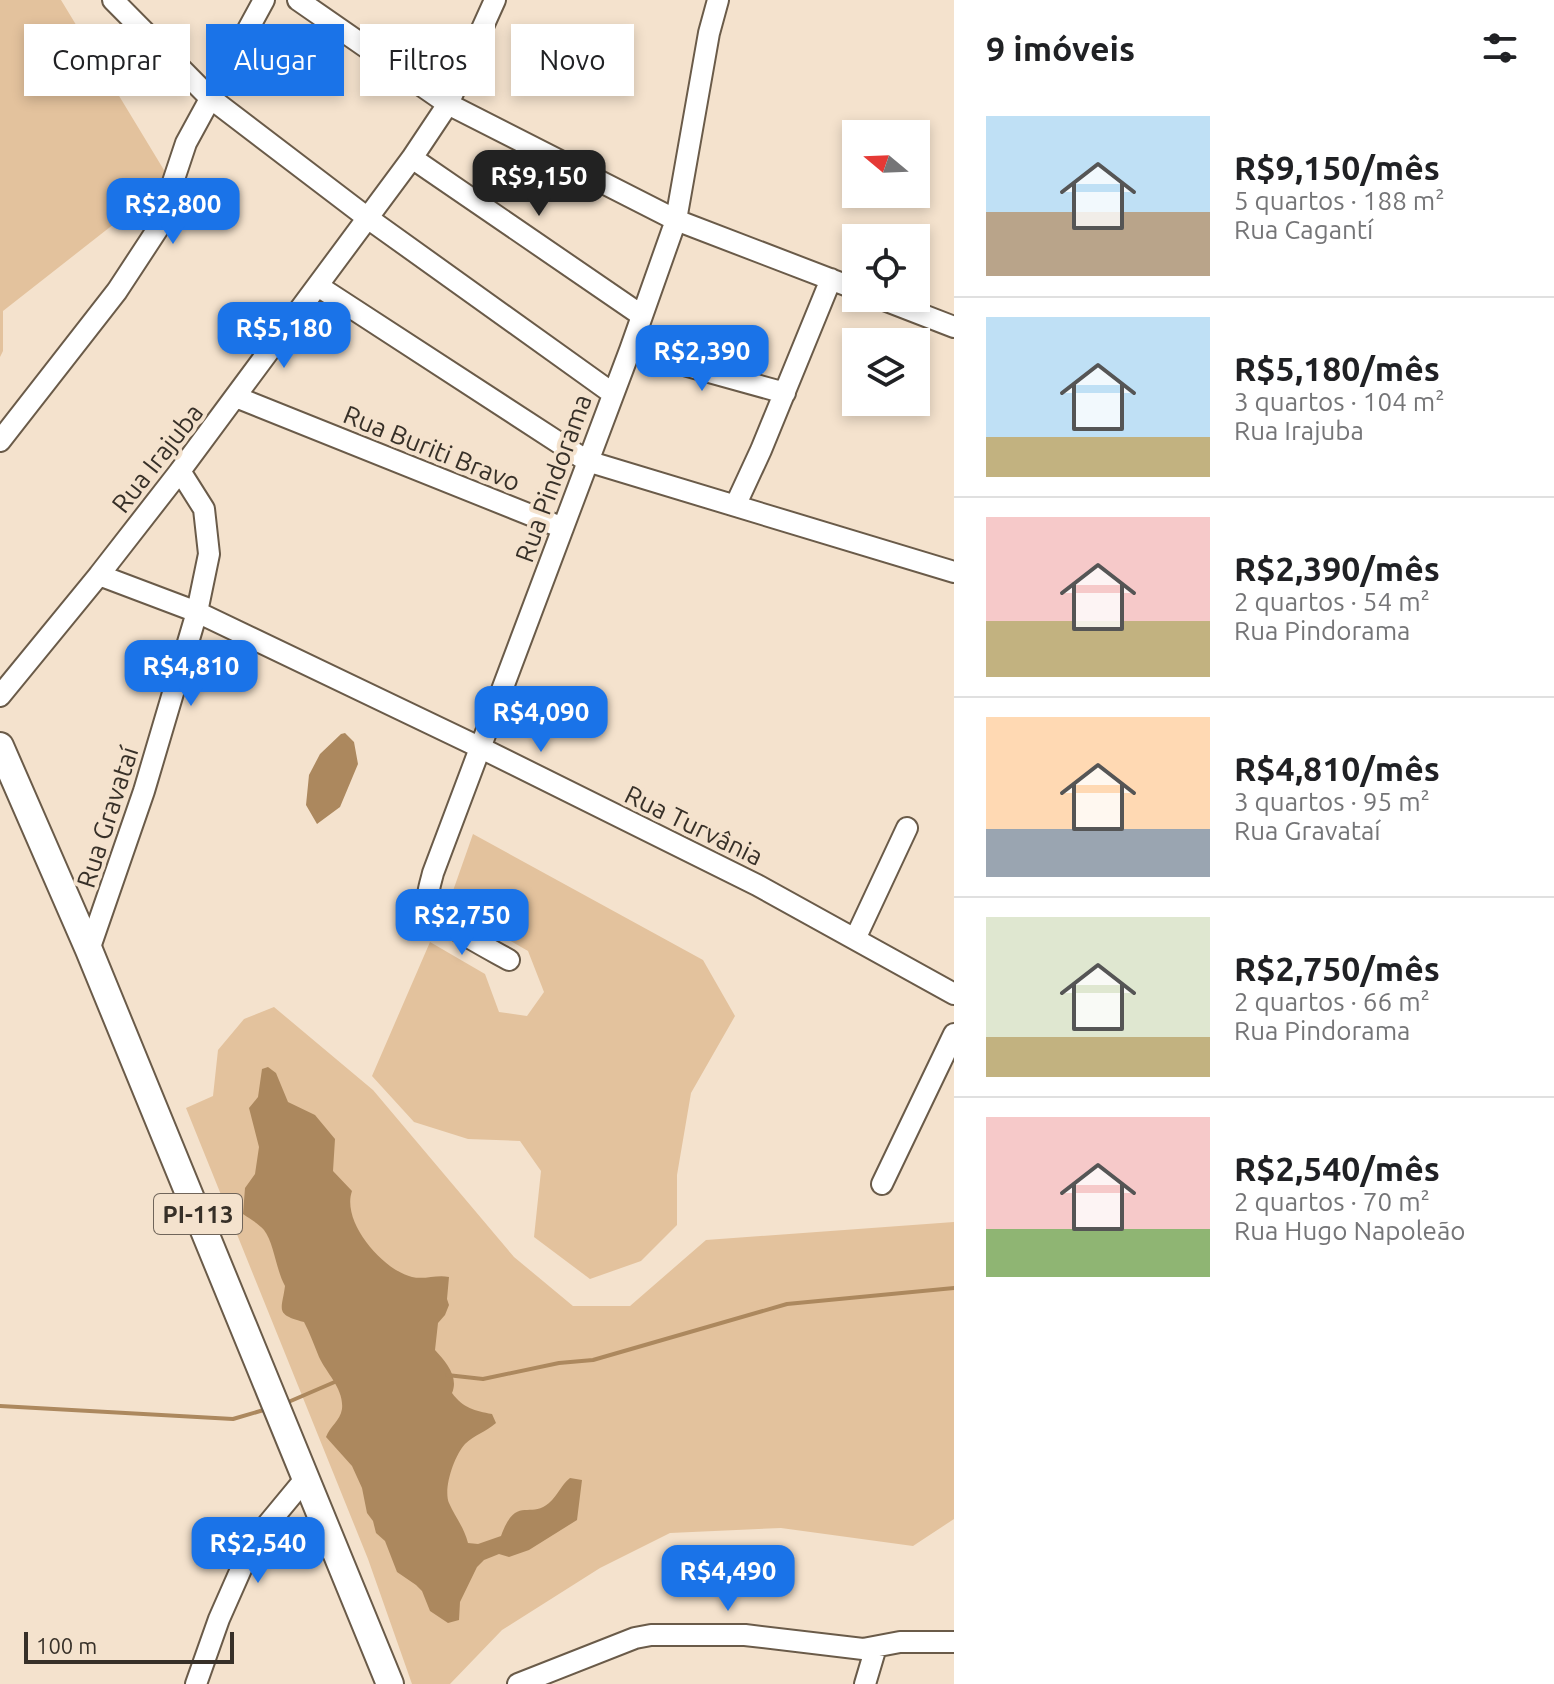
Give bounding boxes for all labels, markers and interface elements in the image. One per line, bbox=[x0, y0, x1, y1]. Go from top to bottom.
chip: Comprar bbox=[24, 24, 190, 96]
chip: Alugar bbox=[206, 24, 344, 96]
chip: Filtros bbox=[360, 24, 495, 96]
chip: Novo bbox=[511, 24, 634, 96]
icon: filters bbox=[1478, 26, 1522, 70]
text: 9 imóveis bbox=[986, 29, 1135, 67]
north arrow bbox=[842, 120, 930, 208]
map controls bbox=[842, 120, 930, 416]
icon: home bbox=[1050, 148, 1146, 244]
text: R$9,150/mês bbox=[1234, 148, 1440, 186]
pin: R$9,150 bbox=[465, 150, 613, 218]
text: R$9,150 bbox=[491, 161, 587, 190]
pin: R$2,800 bbox=[99, 178, 247, 246]
text: 5 quartos · 188 m² bbox=[1234, 186, 1445, 215]
text: R$2,800 bbox=[125, 189, 221, 218]
text: Rua Cagantí bbox=[1234, 215, 1373, 244]
button: locate bbox=[842, 224, 930, 312]
pin: R$5,180 bbox=[210, 302, 358, 370]
text: R$5,180 bbox=[236, 313, 332, 342]
pin: R$2,390 bbox=[628, 325, 776, 393]
button: layers bbox=[842, 328, 930, 416]
text: R$2,390 bbox=[654, 336, 750, 365]
icon: home bbox=[1050, 349, 1146, 445]
text: R$5,180/mês bbox=[1234, 349, 1440, 387]
text: 3 quartos · 104 m² bbox=[1234, 387, 1445, 416]
street label: Rua Pindorama bbox=[509, 390, 597, 566]
street label: Rua Irajuba bbox=[106, 398, 208, 518]
street label: Rua Buriti Bravo bbox=[339, 399, 525, 497]
text: Rua Irajuba bbox=[1234, 416, 1364, 445]
icon: home bbox=[1050, 549, 1146, 645]
text: R$2,390/mês bbox=[1234, 549, 1440, 587]
text: 2 quartos · 54 m² bbox=[1234, 587, 1430, 616]
text: Rua Pindorama bbox=[1234, 616, 1411, 645]
pin: R$4,810 bbox=[117, 640, 265, 708]
text: R$4,810 bbox=[143, 651, 239, 680]
pin: R$4,090 bbox=[467, 686, 615, 754]
text: R$4,090 bbox=[493, 697, 589, 726]
street label: Rua Gravataí bbox=[71, 742, 144, 891]
icon: home bbox=[1050, 749, 1146, 845]
text: R$4,810/mês bbox=[1234, 749, 1440, 787]
street label: Rua Turvânia bbox=[620, 779, 768, 871]
text: 3 quartos · 95 m² bbox=[1234, 787, 1430, 816]
text: Rua Gravataí bbox=[1234, 816, 1381, 845]
pin: R$2,750 bbox=[388, 889, 536, 957]
text: R$2,750 bbox=[414, 900, 510, 929]
icon: home bbox=[1050, 949, 1146, 1045]
text: R$2,750/mês bbox=[1234, 949, 1440, 987]
text: 2 quartos · 66 m² bbox=[1234, 987, 1430, 1016]
text: Rua Pindorama bbox=[1234, 1016, 1411, 1045]
icon: home bbox=[1050, 1149, 1146, 1245]
text: R$2,540/mês bbox=[1234, 1149, 1440, 1187]
text: 2 quartos · 70 m² bbox=[1234, 1187, 1430, 1216]
road number: PI-113 bbox=[154, 1194, 242, 1234]
text: Rua Hugo Napoleão bbox=[1234, 1216, 1466, 1245]
pin: R$2,540 bbox=[184, 1517, 332, 1585]
text: R$2,540 bbox=[210, 1528, 306, 1557]
pin: R$4,490 bbox=[654, 1545, 802, 1613]
text: R$4,490 bbox=[680, 1556, 776, 1585]
scale bar bbox=[24, 1628, 234, 1664]
text: 100 m bbox=[36, 1633, 97, 1658]

